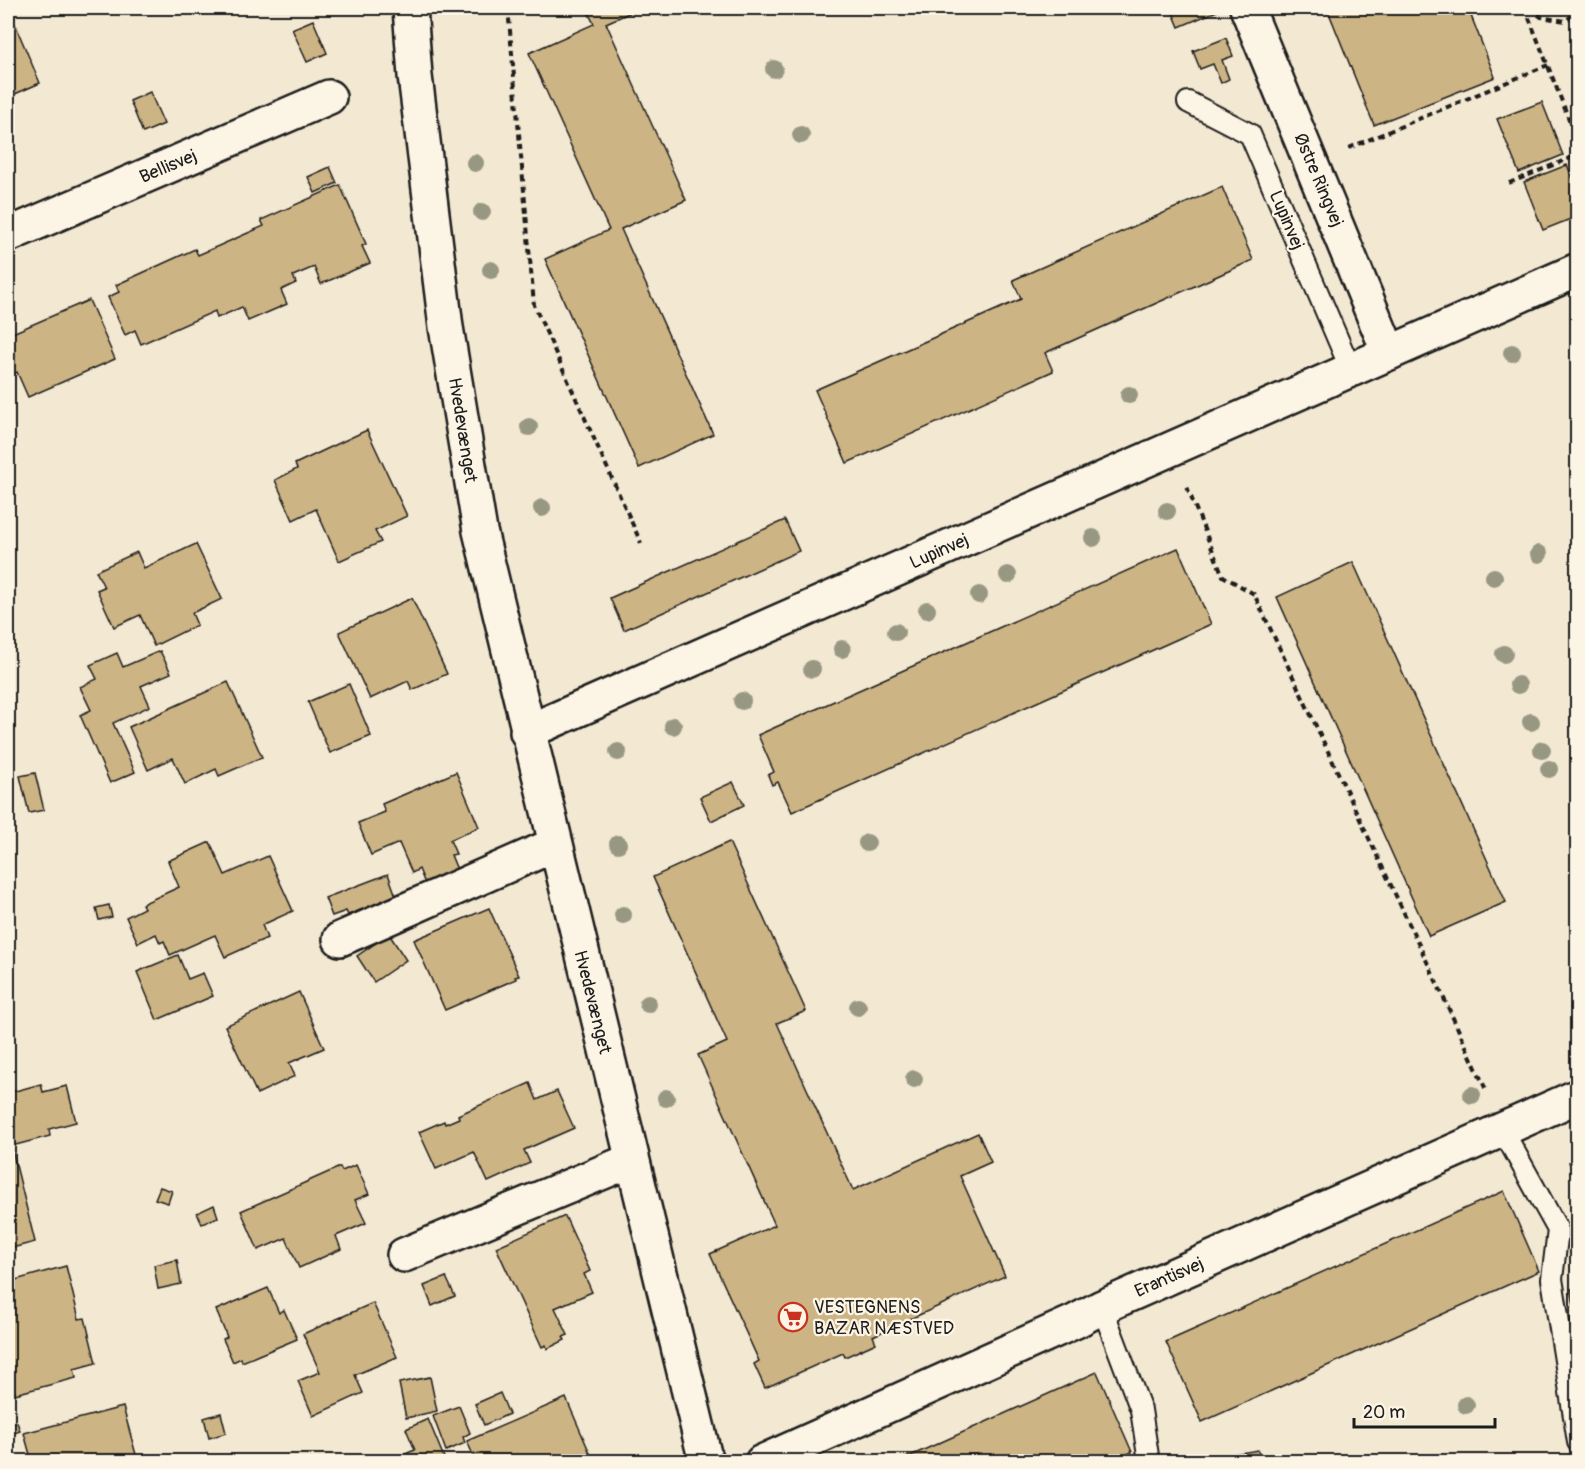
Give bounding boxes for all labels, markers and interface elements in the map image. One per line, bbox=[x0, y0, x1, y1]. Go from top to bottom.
street label: Østre Ringvej bbox=[1289, 130, 1349, 230]
street label: Bellisvej bbox=[136, 144, 200, 189]
street label: Lupinvej bbox=[1264, 187, 1309, 253]
street label: Hvedevænget bbox=[443, 376, 482, 485]
street label: Lupinvej bbox=[906, 528, 972, 575]
street label: Hvedevænget bbox=[569, 948, 617, 1057]
street label: Erantisvej bbox=[1131, 1252, 1207, 1303]
place label: VESTEGNENS BAZAR NÆSTVED bbox=[814, 1296, 954, 1340]
supermarket icon: VESTEGNENS BAZAR NÆSTVED bbox=[777, 1301, 809, 1333]
scale bar bbox=[1354, 1391, 1495, 1429]
text: 20 m bbox=[1363, 1401, 1405, 1424]

